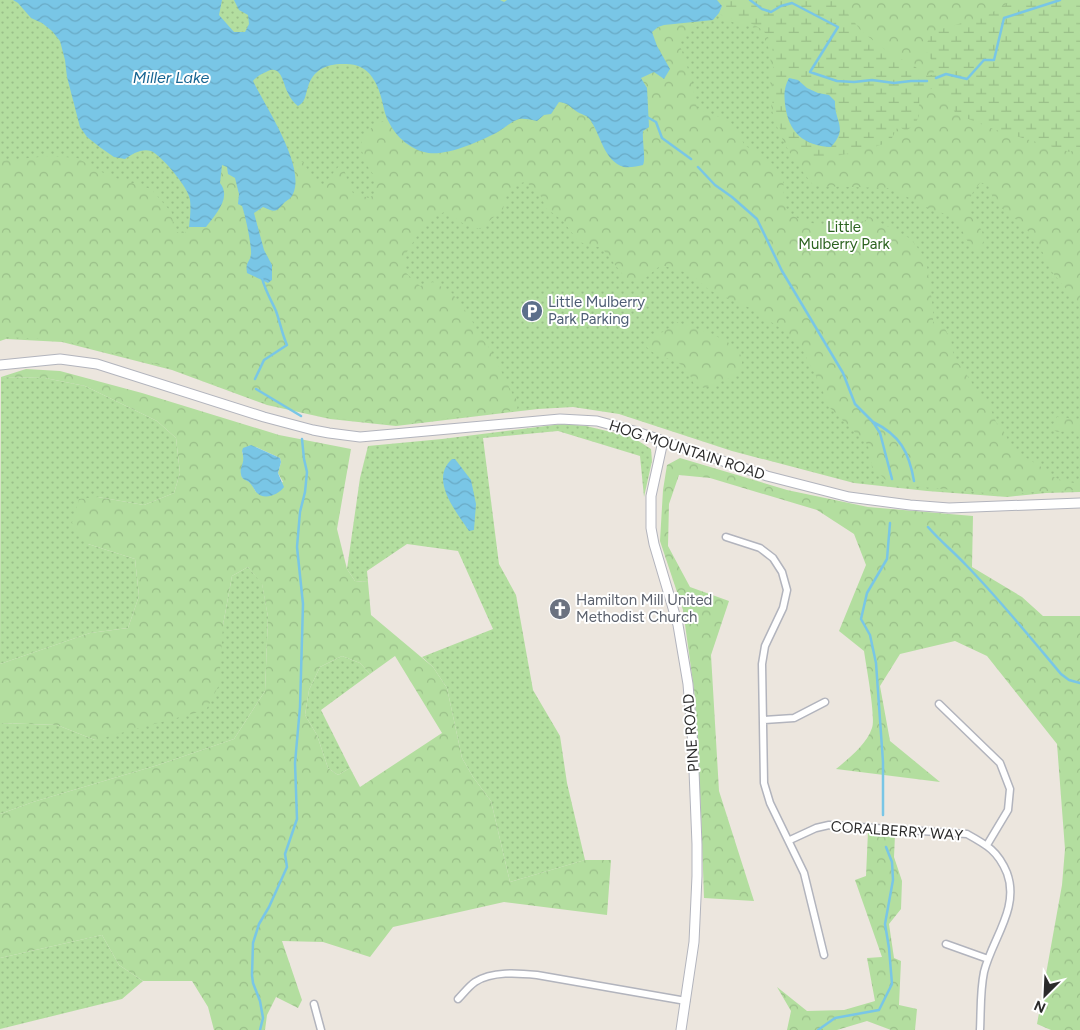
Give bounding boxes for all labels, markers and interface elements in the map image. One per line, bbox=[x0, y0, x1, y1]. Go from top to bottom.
water label: Miller Lake bbox=[133, 68, 210, 87]
park label: Little Mulberry Park bbox=[798, 218, 891, 253]
place label: Little Mulberry Park Parking bbox=[548, 293, 645, 328]
parking icon: Little Mulberry Park Parking bbox=[520, 299, 544, 323]
street label: HOG MOUNTAIN ROAD bbox=[607, 416, 767, 484]
place label: Hamilton Mill United Methodist Church bbox=[576, 591, 712, 626]
church icon: Hamilton Mill United Methodist Church bbox=[548, 597, 572, 621]
street label: PINE ROAD bbox=[679, 693, 703, 773]
street label: CORALBERRY WAY bbox=[830, 817, 964, 845]
north arrow bbox=[1020, 970, 1070, 1020]
text: N bbox=[1032, 996, 1048, 1016]

